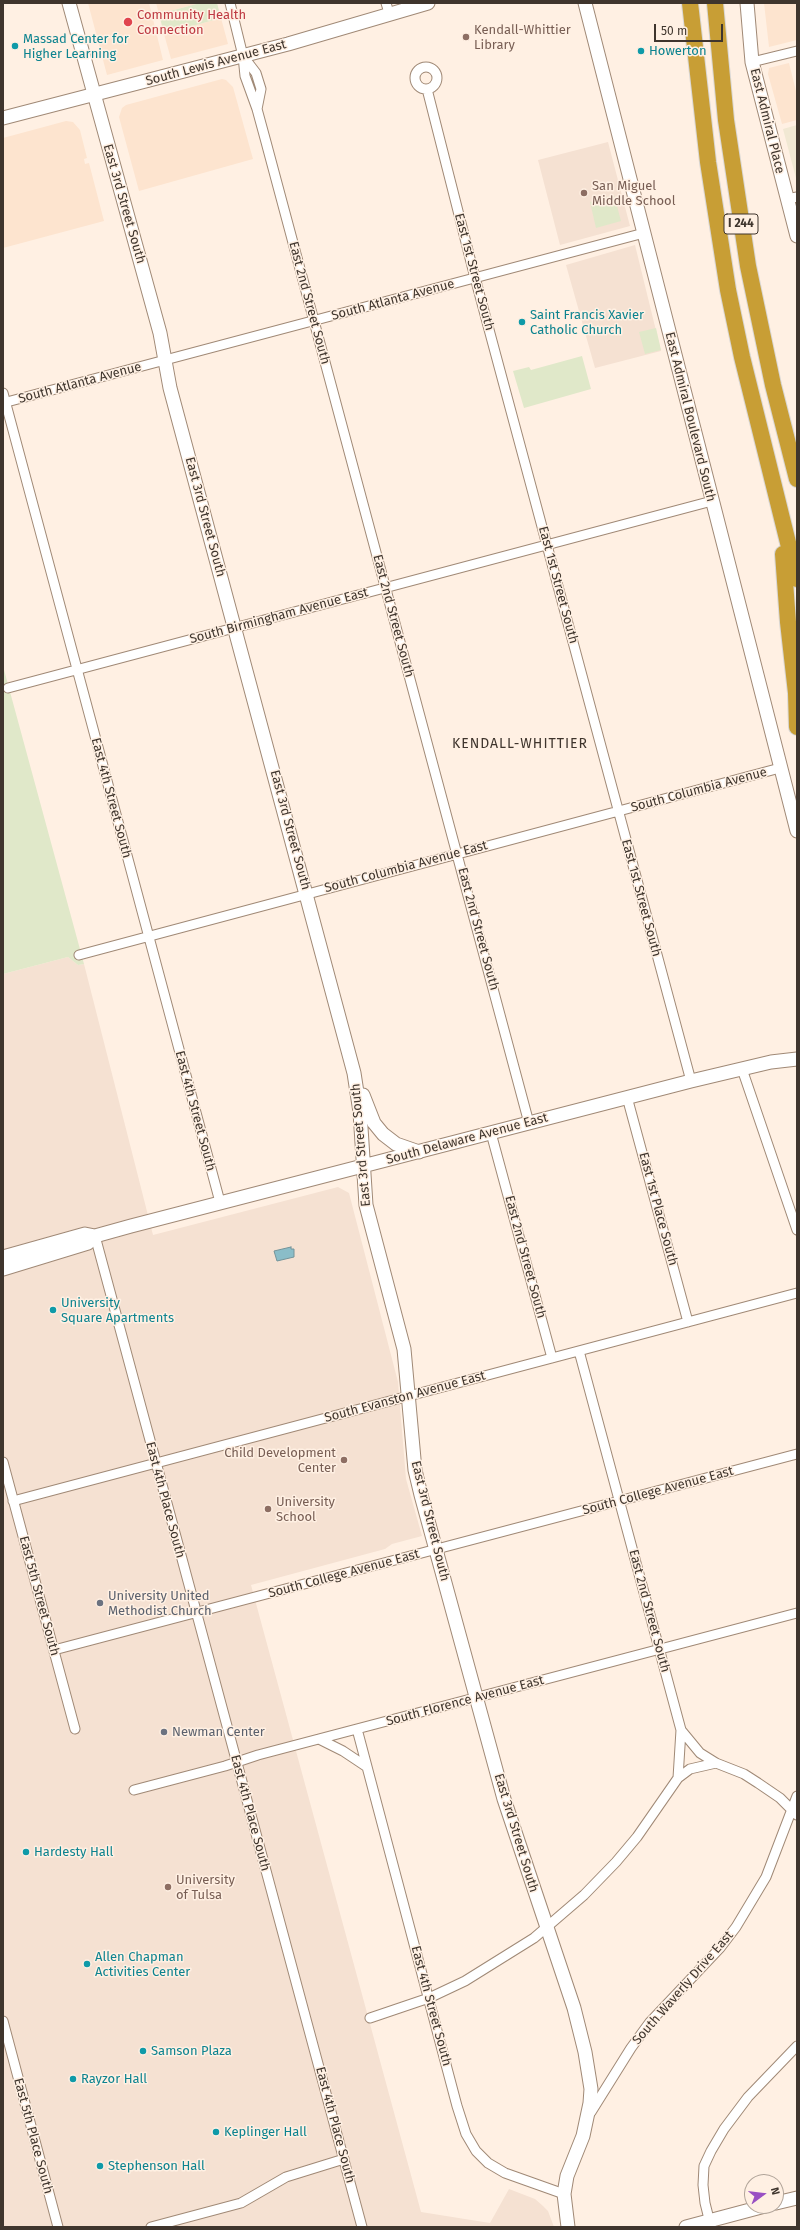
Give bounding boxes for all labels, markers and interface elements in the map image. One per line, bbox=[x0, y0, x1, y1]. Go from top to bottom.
place label: Community Health Connection bbox=[137, 7, 246, 38]
marker: Community Health Connection bbox=[122, 16, 134, 28]
scale bar bbox=[656, 16, 725, 42]
place label: Kendall-Whittier Library bbox=[474, 22, 571, 53]
text: 50 m bbox=[661, 24, 687, 38]
place label: Massad Center for Higher Learning bbox=[23, 31, 129, 62]
marker: Kendall-Whittier Library bbox=[461, 32, 471, 42]
street label: South Lewis Avenue East bbox=[144, 37, 288, 89]
marker: Massad Center for Higher Learning bbox=[10, 41, 20, 51]
place label: Howerton bbox=[649, 43, 707, 59]
marker: Howerton bbox=[636, 46, 646, 56]
street label: East Admiral Place bbox=[746, 67, 788, 175]
street label: East 3rd Street South bbox=[99, 142, 149, 266]
place label: San Miguel Middle School bbox=[592, 178, 676, 209]
marker: San Miguel Middle School bbox=[579, 188, 589, 198]
street label: East 1st Street South bbox=[451, 212, 497, 332]
road number: I 244 bbox=[724, 214, 758, 234]
street label: East 2nd Street South bbox=[285, 240, 333, 366]
street label: South Atlanta Avenue bbox=[330, 276, 456, 324]
place label: Saint Francis Xavier Catholic Church bbox=[530, 307, 644, 338]
marker: Saint Francis Xavier Catholic Church bbox=[517, 317, 527, 327]
street label: East Admiral Boulevard South bbox=[661, 331, 719, 503]
street label: South Atlanta Avenue bbox=[17, 359, 143, 407]
street label: East 3rd Street South bbox=[181, 455, 229, 579]
street label: East 1st Street South bbox=[535, 525, 581, 645]
street label: East 2nd Street South bbox=[369, 553, 417, 679]
street label: South Birmingham Avenue East bbox=[188, 585, 370, 647]
street label: East 4th Street South bbox=[87, 736, 135, 860]
district label: KENDALL-WHITTIER bbox=[452, 736, 588, 752]
street label: South Columbia Avenue bbox=[629, 764, 769, 816]
street label: East 3rd Street South bbox=[266, 768, 314, 892]
street label: South Columbia Avenue East bbox=[323, 838, 489, 896]
street label: East 1st Street South bbox=[618, 838, 664, 958]
street label: East 2nd Street South bbox=[454, 866, 502, 992]
street label: East 4th Street South bbox=[171, 1049, 219, 1173]
street label: East 3rd Street South bbox=[348, 1083, 374, 1207]
street label: South Delaware Avenue East bbox=[384, 1110, 550, 1168]
street label: East 1st Place South bbox=[635, 1150, 681, 1268]
street label: East 2nd Street South bbox=[501, 1194, 549, 1320]
place label: University Square Apartments bbox=[61, 1295, 174, 1326]
marker: University Square Apartments bbox=[48, 1305, 58, 1315]
street label: South Evanston Avenue East bbox=[323, 1368, 487, 1426]
street label: East 4th Place South bbox=[142, 1440, 188, 1560]
place label: Child Development Center bbox=[224, 1445, 336, 1476]
marker: Child Development Center bbox=[339, 1455, 349, 1465]
street label: East 3rd Street South bbox=[407, 1459, 453, 1583]
street label: South College Avenue East bbox=[581, 1463, 735, 1519]
place label: University School bbox=[276, 1494, 335, 1525]
marker: University School bbox=[263, 1504, 273, 1514]
street label: East 5th Street South bbox=[15, 1534, 63, 1658]
street label: South College Avenue East bbox=[267, 1546, 421, 1602]
street label: East 2nd Street South bbox=[625, 1548, 673, 1674]
place label: University United Methodist Church bbox=[108, 1588, 212, 1619]
marker: University United Methodist Church bbox=[95, 1598, 105, 1608]
street label: South Florence Avenue East bbox=[384, 1672, 546, 1730]
place label: Newman Center bbox=[172, 1724, 265, 1740]
marker: Newman Center bbox=[159, 1727, 169, 1737]
street label: East 4th Place South bbox=[227, 1753, 273, 1873]
street label: East 3rd Street South bbox=[490, 1772, 542, 1894]
place label: Hardesty Hall bbox=[34, 1844, 113, 1860]
marker: Hardesty Hall bbox=[21, 1847, 31, 1857]
place label: University of Tulsa bbox=[176, 1872, 235, 1903]
marker: University of Tulsa bbox=[163, 1882, 173, 1892]
street label: South Waverly Drive East bbox=[629, 1928, 737, 2048]
street label: East 4th Street South bbox=[407, 1944, 455, 2068]
place label: Allen Chapman Activities Center bbox=[95, 1949, 190, 1980]
marker: Allen Chapman Activities Center bbox=[82, 1959, 92, 1969]
place label: Samson Plaza bbox=[151, 2043, 232, 2059]
marker: Samson Plaza bbox=[138, 2046, 148, 2056]
street label: East 4th Place South bbox=[312, 2065, 358, 2185]
place label: Rayzor Hall bbox=[81, 2071, 147, 2087]
marker: Rayzor Hall bbox=[68, 2074, 78, 2084]
street label: East 5th Place South bbox=[10, 2076, 56, 2196]
place label: Keplinger Hall bbox=[224, 2124, 307, 2140]
marker: Keplinger Hall bbox=[211, 2127, 221, 2137]
place label: Stephenson Hall bbox=[108, 2158, 205, 2174]
marker: Stephenson Hall bbox=[95, 2161, 105, 2171]
north arrow bbox=[744, 2174, 784, 2214]
text: N bbox=[768, 2186, 782, 2196]

